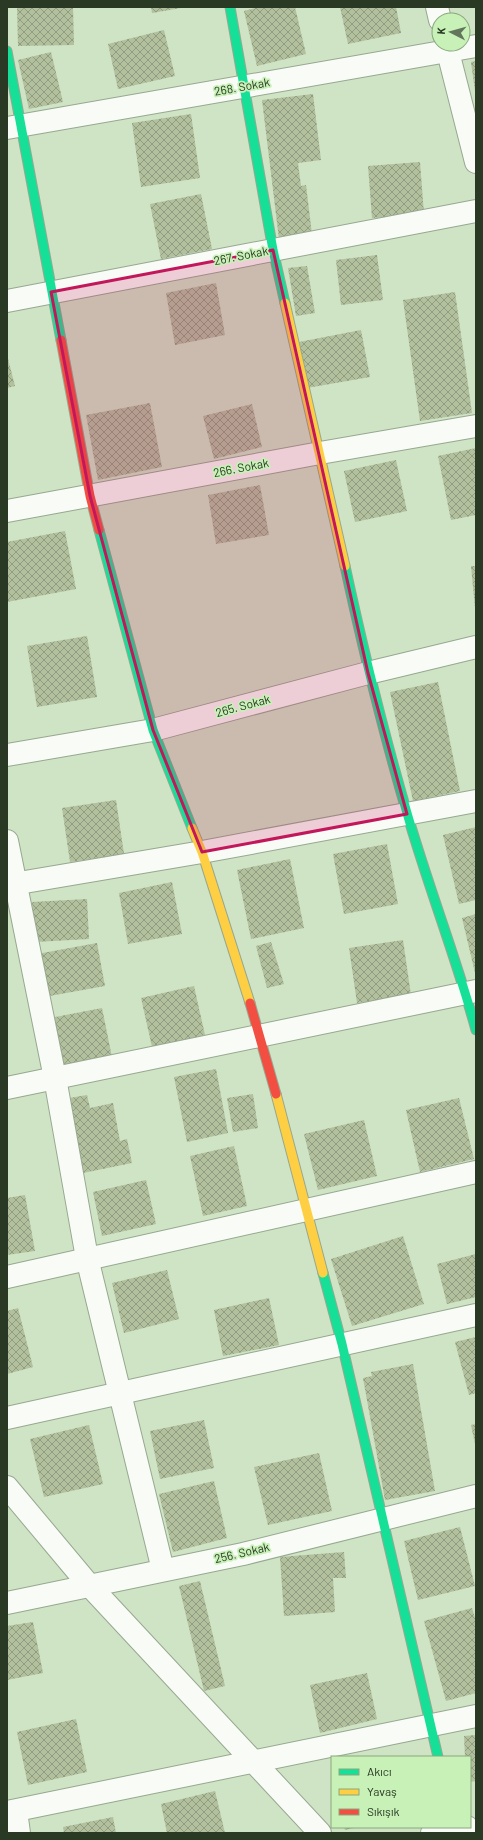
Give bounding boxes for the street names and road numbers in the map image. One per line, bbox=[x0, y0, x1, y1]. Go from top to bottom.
street label: 268. Sokak bbox=[213, 74, 271, 98]
street label: 267. Sokak bbox=[212, 243, 269, 267]
street label: 266. Sokak bbox=[212, 455, 270, 479]
street label: 265. Sokak bbox=[214, 691, 272, 719]
street label: 256. Sokak bbox=[213, 1539, 271, 1565]

